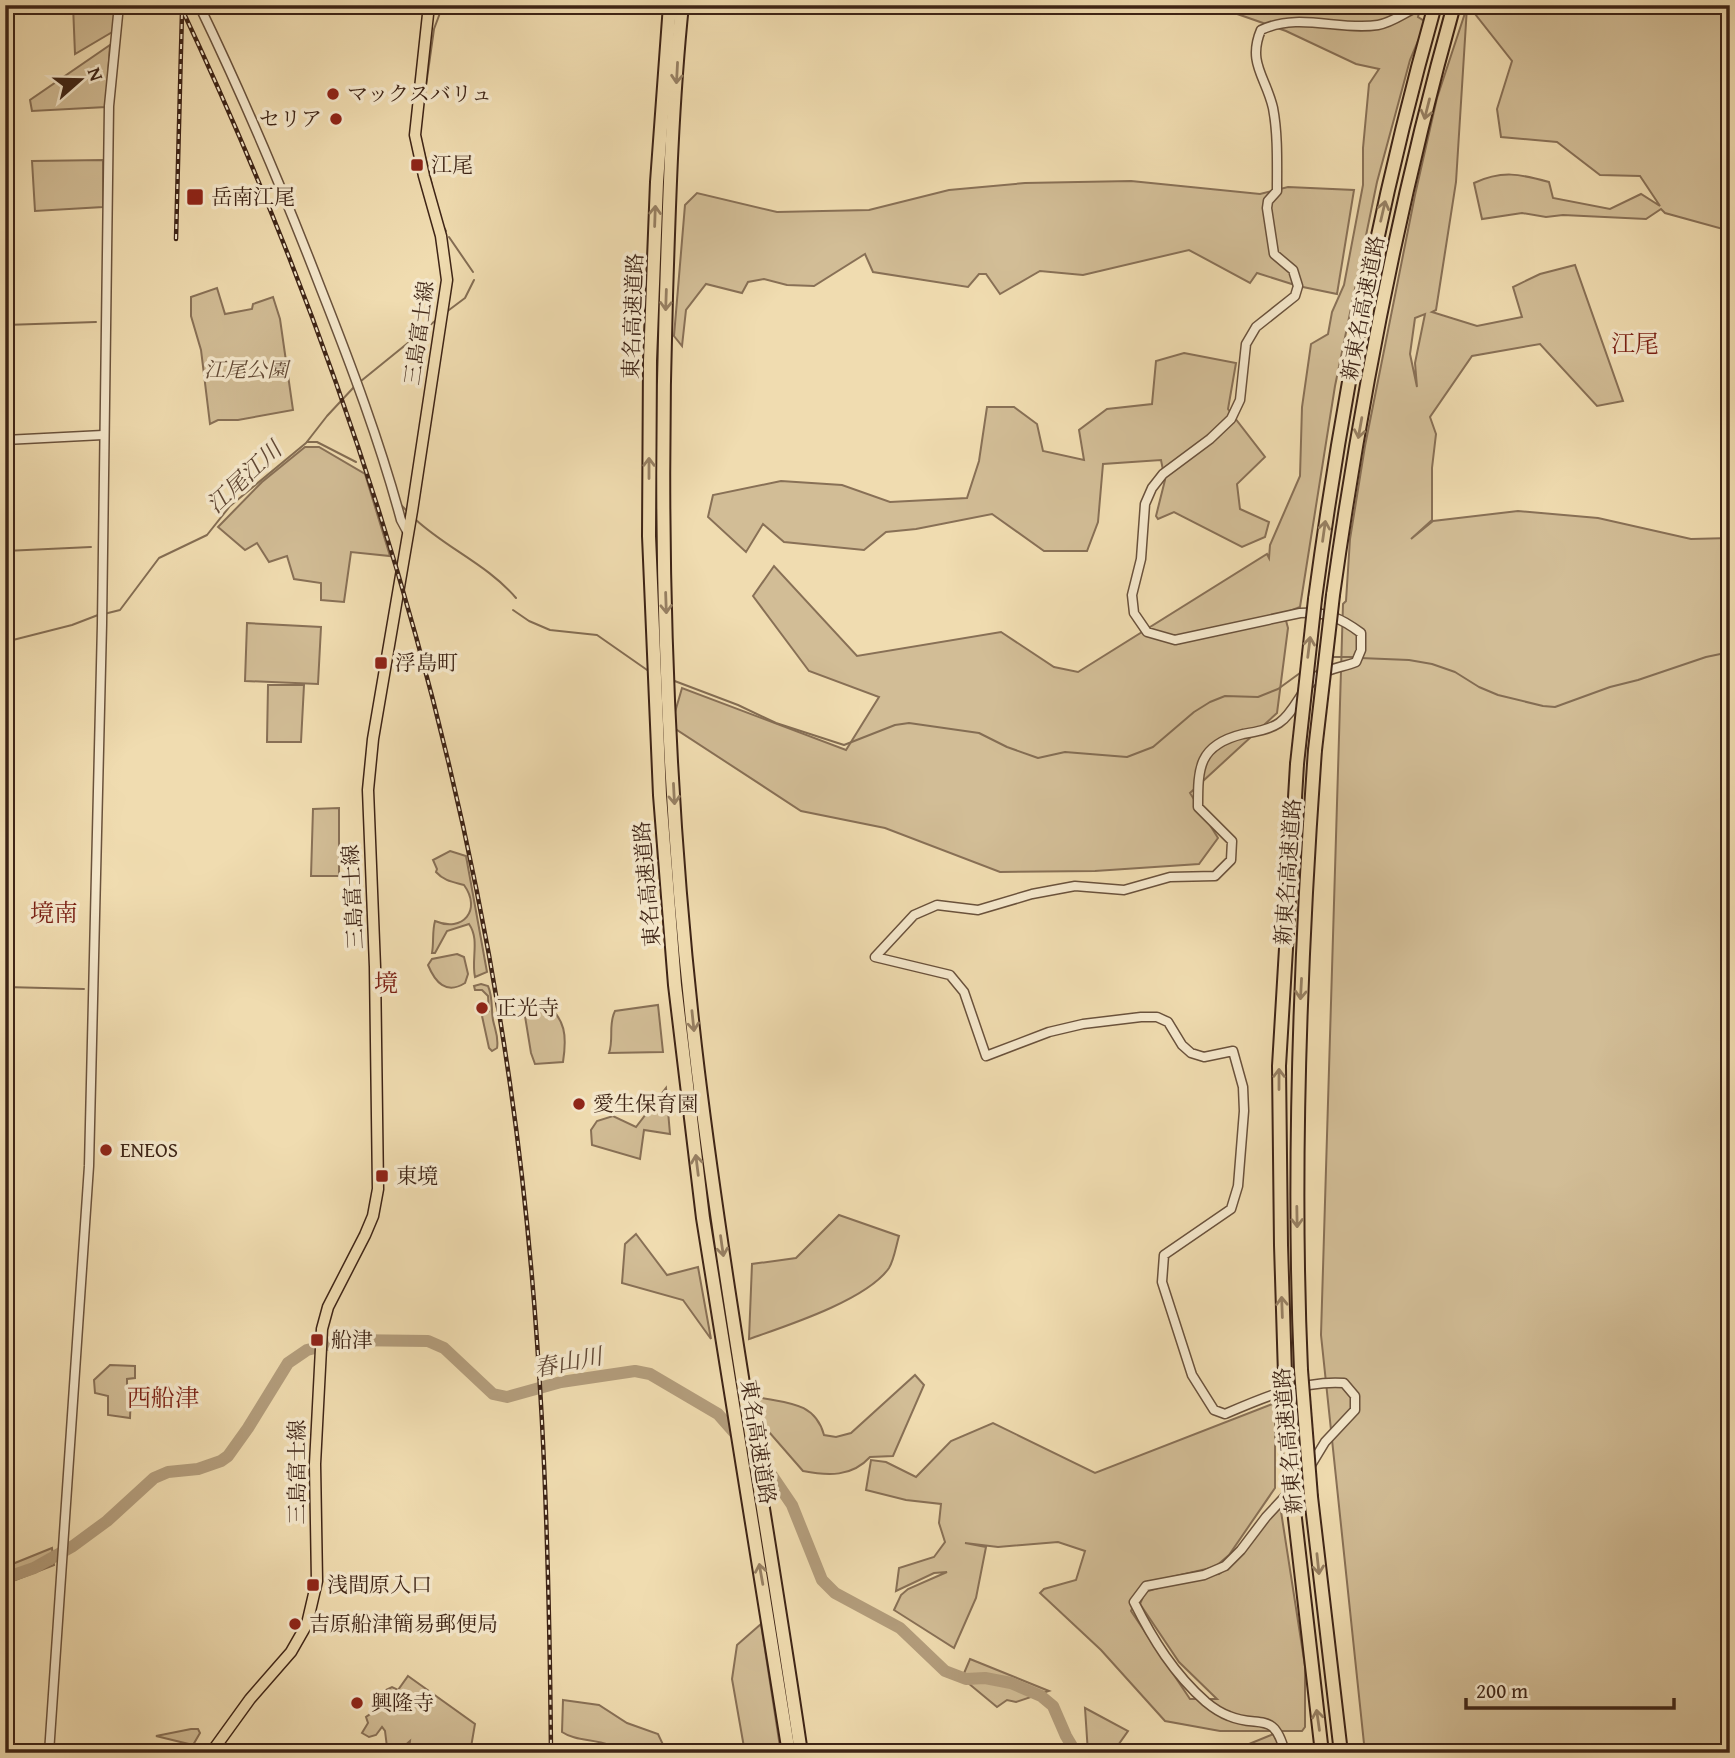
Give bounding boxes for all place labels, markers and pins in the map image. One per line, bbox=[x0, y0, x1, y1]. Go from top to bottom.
place label: マックスバリュ bbox=[347, 78, 492, 109]
marker: マックスバリュ bbox=[325, 86, 341, 102]
place label: セリア bbox=[259, 103, 322, 134]
marker: セリア bbox=[328, 111, 344, 127]
place label: 江尾 bbox=[431, 149, 473, 180]
marker: 江尾 bbox=[409, 157, 425, 173]
place label: 岳南江尾 bbox=[211, 181, 295, 212]
marker: 岳南江尾 bbox=[185, 187, 205, 207]
place label: 浮島町 bbox=[395, 647, 458, 678]
marker: 浮島町 bbox=[373, 655, 389, 671]
place label: 正光寺 bbox=[496, 992, 559, 1023]
marker: 正光寺 bbox=[474, 1000, 490, 1016]
place label: 愛生保育園 bbox=[593, 1088, 698, 1119]
marker: 愛生保育園 bbox=[571, 1096, 587, 1112]
place label: ENEOS bbox=[120, 1134, 178, 1165]
marker: ENEOS bbox=[98, 1142, 114, 1158]
place label: 東境 bbox=[396, 1160, 438, 1191]
marker: 東境 bbox=[374, 1168, 390, 1184]
place label: 船津 bbox=[331, 1324, 373, 1355]
marker: 船津 bbox=[309, 1332, 325, 1348]
place label: 浅間原入口 bbox=[327, 1569, 432, 1600]
marker: 浅間原入口 bbox=[305, 1577, 321, 1593]
place label: 吉原船津簡易郵便局 bbox=[309, 1608, 498, 1639]
marker: 吉原船津簡易郵便局 bbox=[287, 1616, 303, 1632]
place label: 興隆寺 bbox=[371, 1687, 434, 1718]
marker: 興隆寺 bbox=[349, 1695, 365, 1711]

